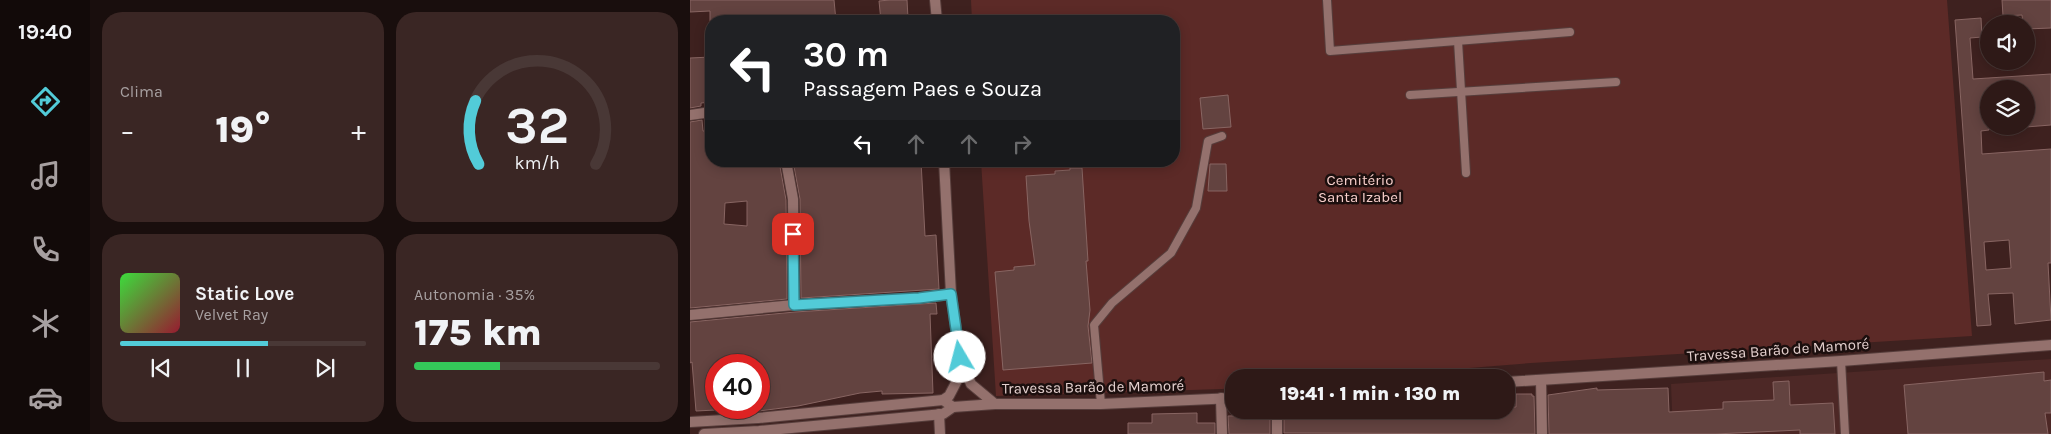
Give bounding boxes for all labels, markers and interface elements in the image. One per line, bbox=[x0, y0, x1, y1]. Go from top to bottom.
map controls bbox=[1980, 15, 2035, 135]
button: sound bbox=[1980, 15, 2035, 70]
text: 19:40 bbox=[18, 19, 72, 45]
text: 30 m bbox=[803, 34, 889, 75]
icon: left bbox=[720, 35, 785, 100]
text: Passagem Paes e Souza bbox=[803, 76, 1042, 102]
button: layers bbox=[1980, 80, 2035, 135]
text: Clima bbox=[120, 82, 163, 101]
icon: directions bbox=[28, 84, 63, 119]
text: 32 bbox=[505, 95, 569, 156]
text: 19° bbox=[215, 107, 271, 152]
text: − bbox=[120, 114, 135, 147]
text: + bbox=[351, 114, 366, 147]
icon: left bbox=[849, 130, 877, 158]
icon: ahead bbox=[902, 130, 930, 158]
icon: ahead bbox=[955, 130, 983, 158]
icon: right bbox=[1008, 130, 1036, 158]
text: km/h bbox=[514, 153, 560, 174]
icon: music bbox=[28, 158, 63, 193]
park label: Cemitério Santa Izabel bbox=[1318, 171, 1402, 206]
pin bbox=[772, 213, 814, 255]
icon: arrive bbox=[779, 220, 807, 248]
icon: phone bbox=[28, 232, 63, 267]
text: Static Love bbox=[195, 283, 294, 305]
text: Autonomia · 35% bbox=[414, 285, 535, 304]
text: Velvet Ray bbox=[195, 305, 268, 324]
icon: climate bbox=[28, 306, 63, 341]
text: 175 km bbox=[414, 310, 542, 355]
position arrow bbox=[933, 330, 985, 382]
street label: Travessa Barão de Mamoré bbox=[1686, 335, 1870, 365]
icon: previous bbox=[147, 354, 175, 382]
icon: pause bbox=[229, 354, 257, 382]
icon: next bbox=[311, 354, 339, 382]
speed limit sign: 40 bbox=[705, 354, 770, 419]
street label: Travessa Barão de Mamoré bbox=[1002, 376, 1184, 398]
icon: car bbox=[28, 380, 63, 415]
text: 19:41 · 1 min · 130 m bbox=[1280, 383, 1460, 405]

